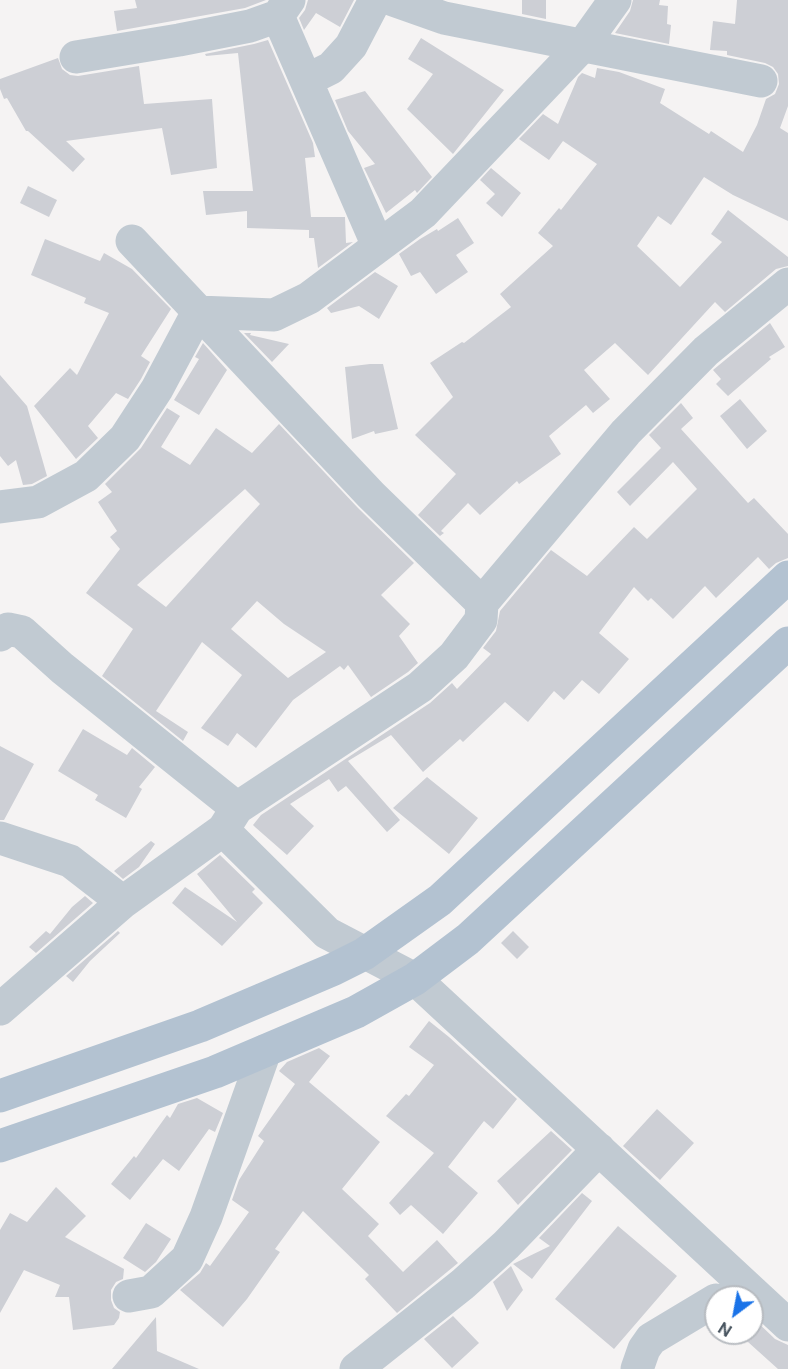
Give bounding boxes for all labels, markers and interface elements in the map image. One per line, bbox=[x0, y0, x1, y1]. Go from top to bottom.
north arrow bbox=[704, 1285, 764, 1345]
text: N bbox=[715, 1318, 736, 1340]

